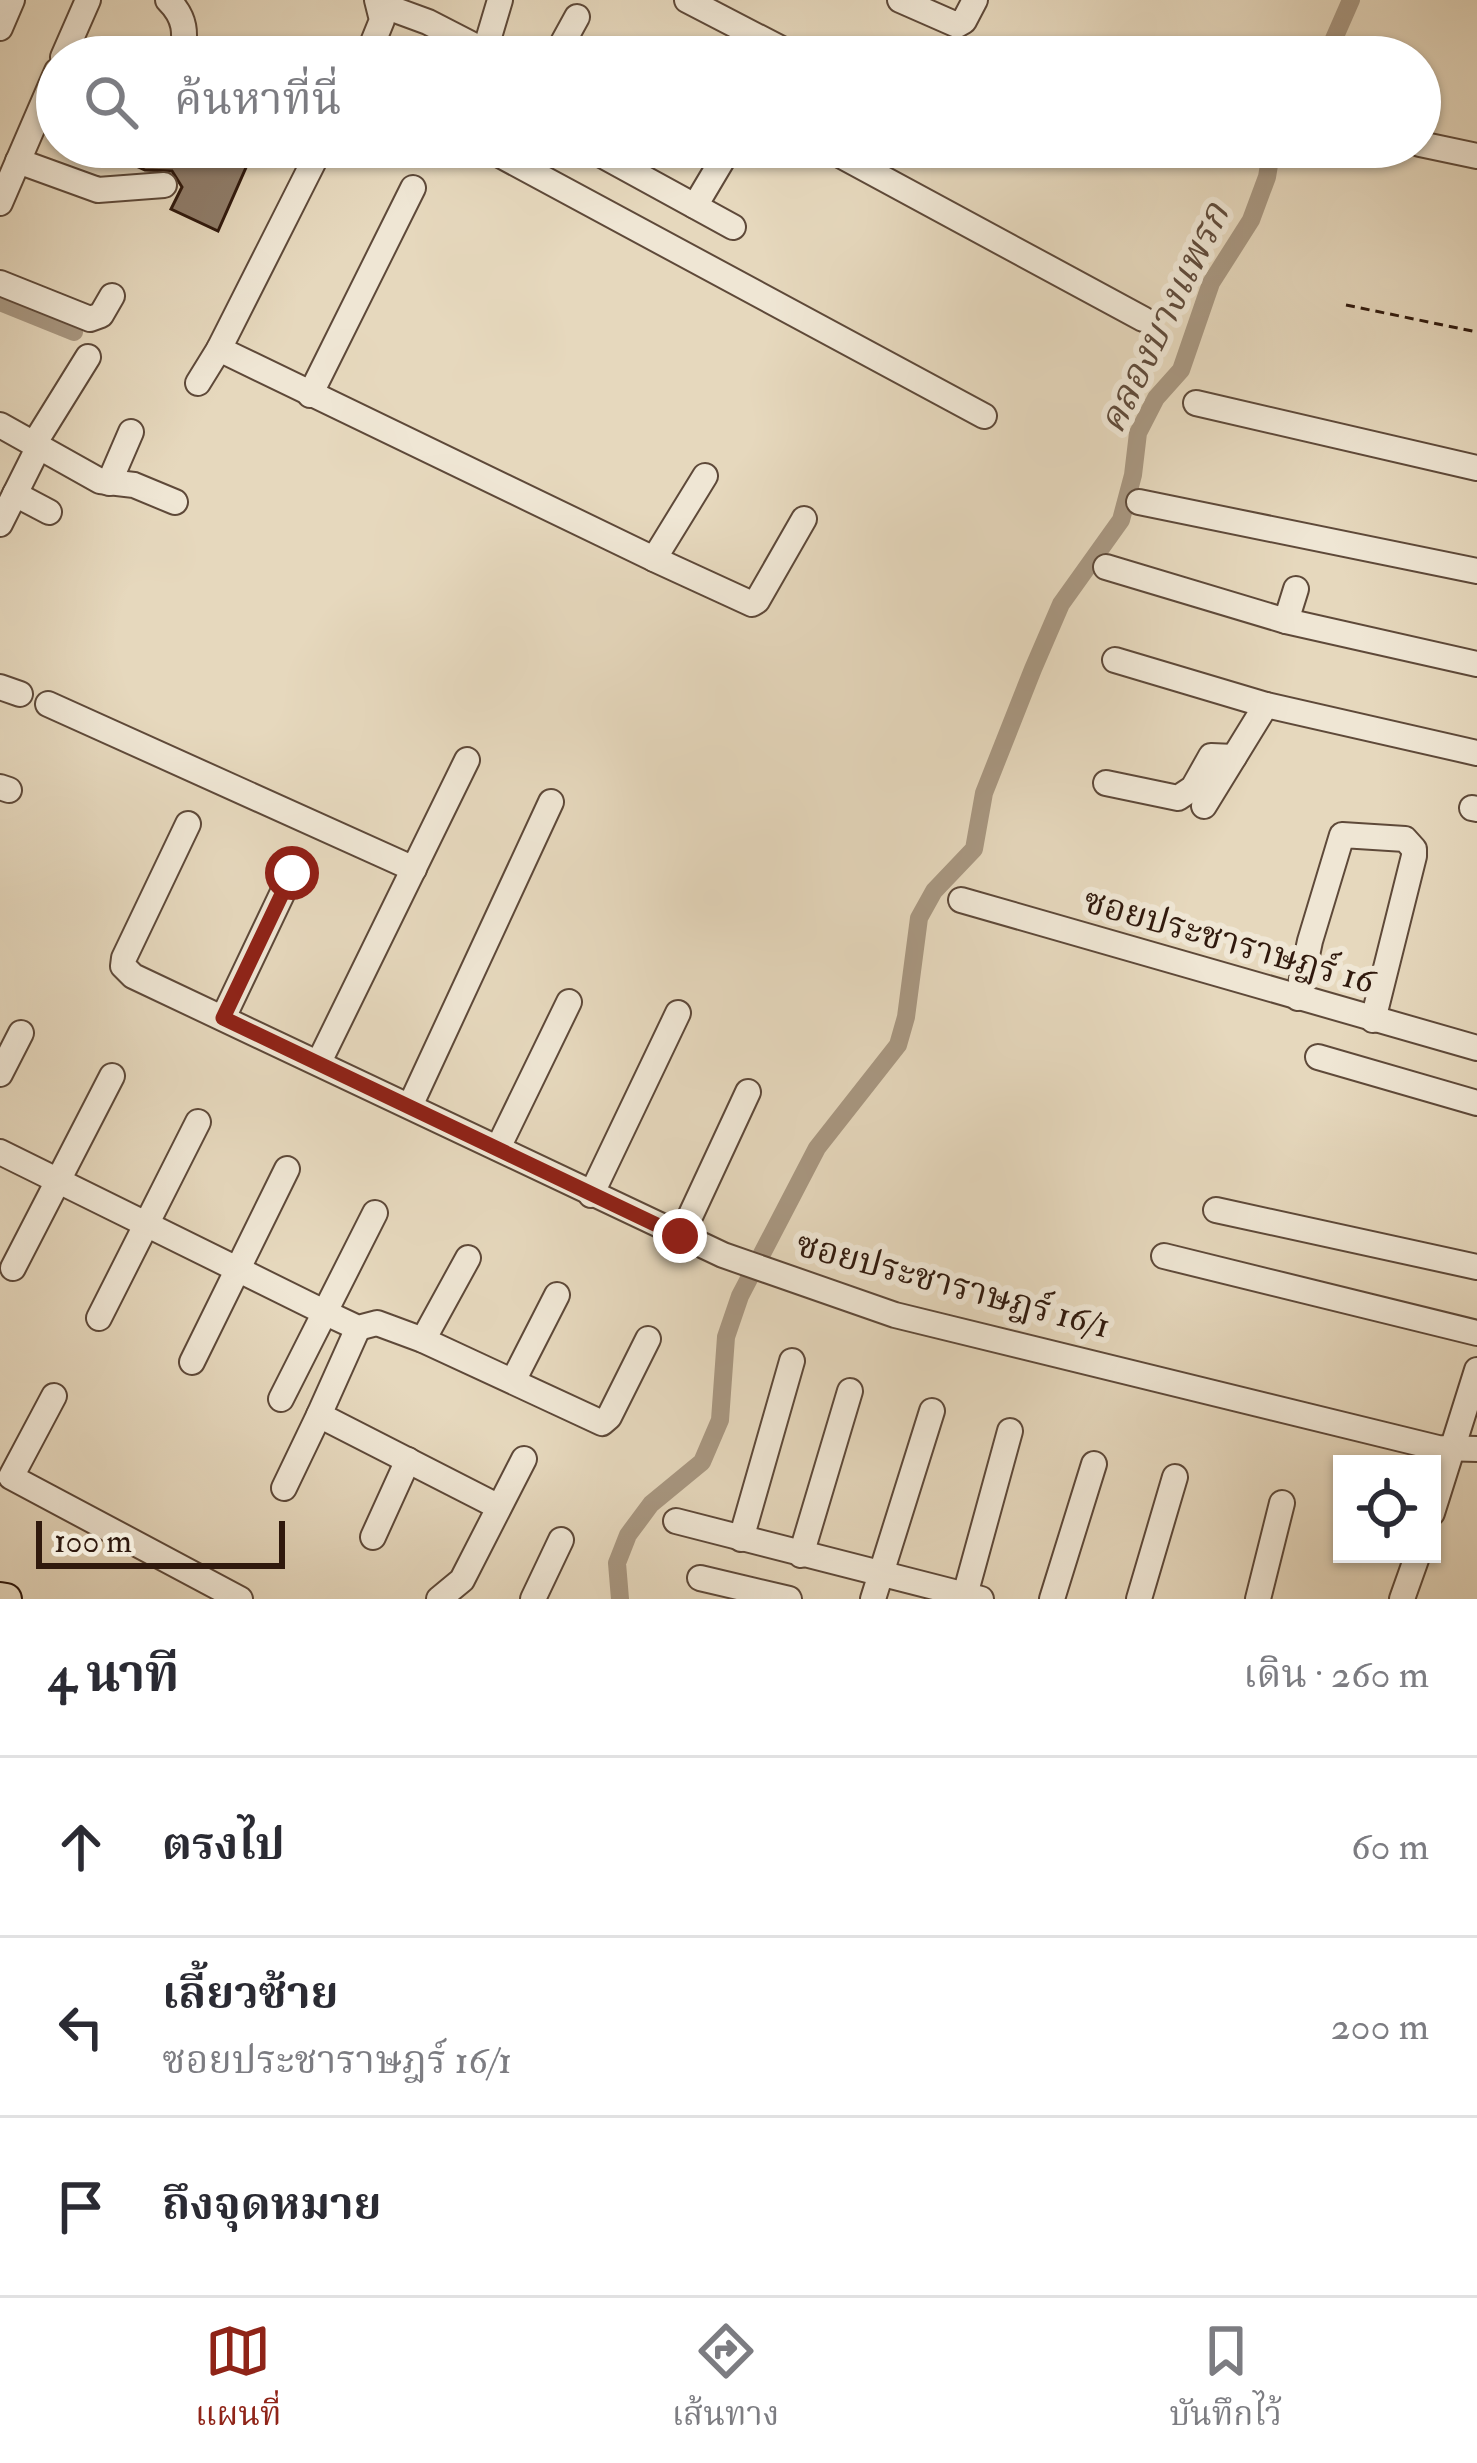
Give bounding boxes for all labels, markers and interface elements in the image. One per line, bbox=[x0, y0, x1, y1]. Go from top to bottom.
search box bbox=[36, 36, 1441, 168]
icon: search bbox=[78, 69, 144, 135]
text: ค้นหาที่นี่ bbox=[174, 72, 342, 128]
water label: คลองบางแพรก bbox=[1087, 194, 1241, 441]
route start bbox=[265, 846, 319, 900]
street label: ซอยประชาราษฎร์ 16 bbox=[1078, 878, 1382, 1005]
route end bbox=[653, 1209, 707, 1263]
street label: ซอยประชาราษฎร์ 16/1 bbox=[791, 1221, 1115, 1349]
map controls bbox=[1333, 1455, 1441, 1563]
button: locate bbox=[1333, 1455, 1441, 1563]
scale bar bbox=[36, 1515, 285, 1568]
text: 100 m bbox=[54, 1521, 132, 1562]
text: 4 นาที bbox=[48, 1643, 179, 1707]
text: เดิน · 260 m bbox=[1243, 1650, 1429, 1699]
icon: ahead bbox=[48, 1814, 114, 1880]
text: ตรงไป bbox=[162, 1817, 285, 1873]
text: 60 m bbox=[1351, 1822, 1429, 1871]
text: เลี้ยวซ้าย bbox=[162, 1966, 338, 2022]
icon: left bbox=[48, 1994, 114, 2060]
text: 200 m bbox=[1331, 2002, 1429, 2051]
text: ซอยประชาราษฎร์ 16/1 bbox=[162, 2036, 512, 2085]
icon: arrive bbox=[48, 2174, 114, 2240]
text: ถึงจุดหมาย bbox=[162, 2177, 382, 2233]
tab: แผนที่ bbox=[195, 2318, 282, 2443]
tab: เส้นทาง bbox=[672, 2318, 779, 2443]
tab: บันทึกไว้ bbox=[1169, 2318, 1282, 2443]

